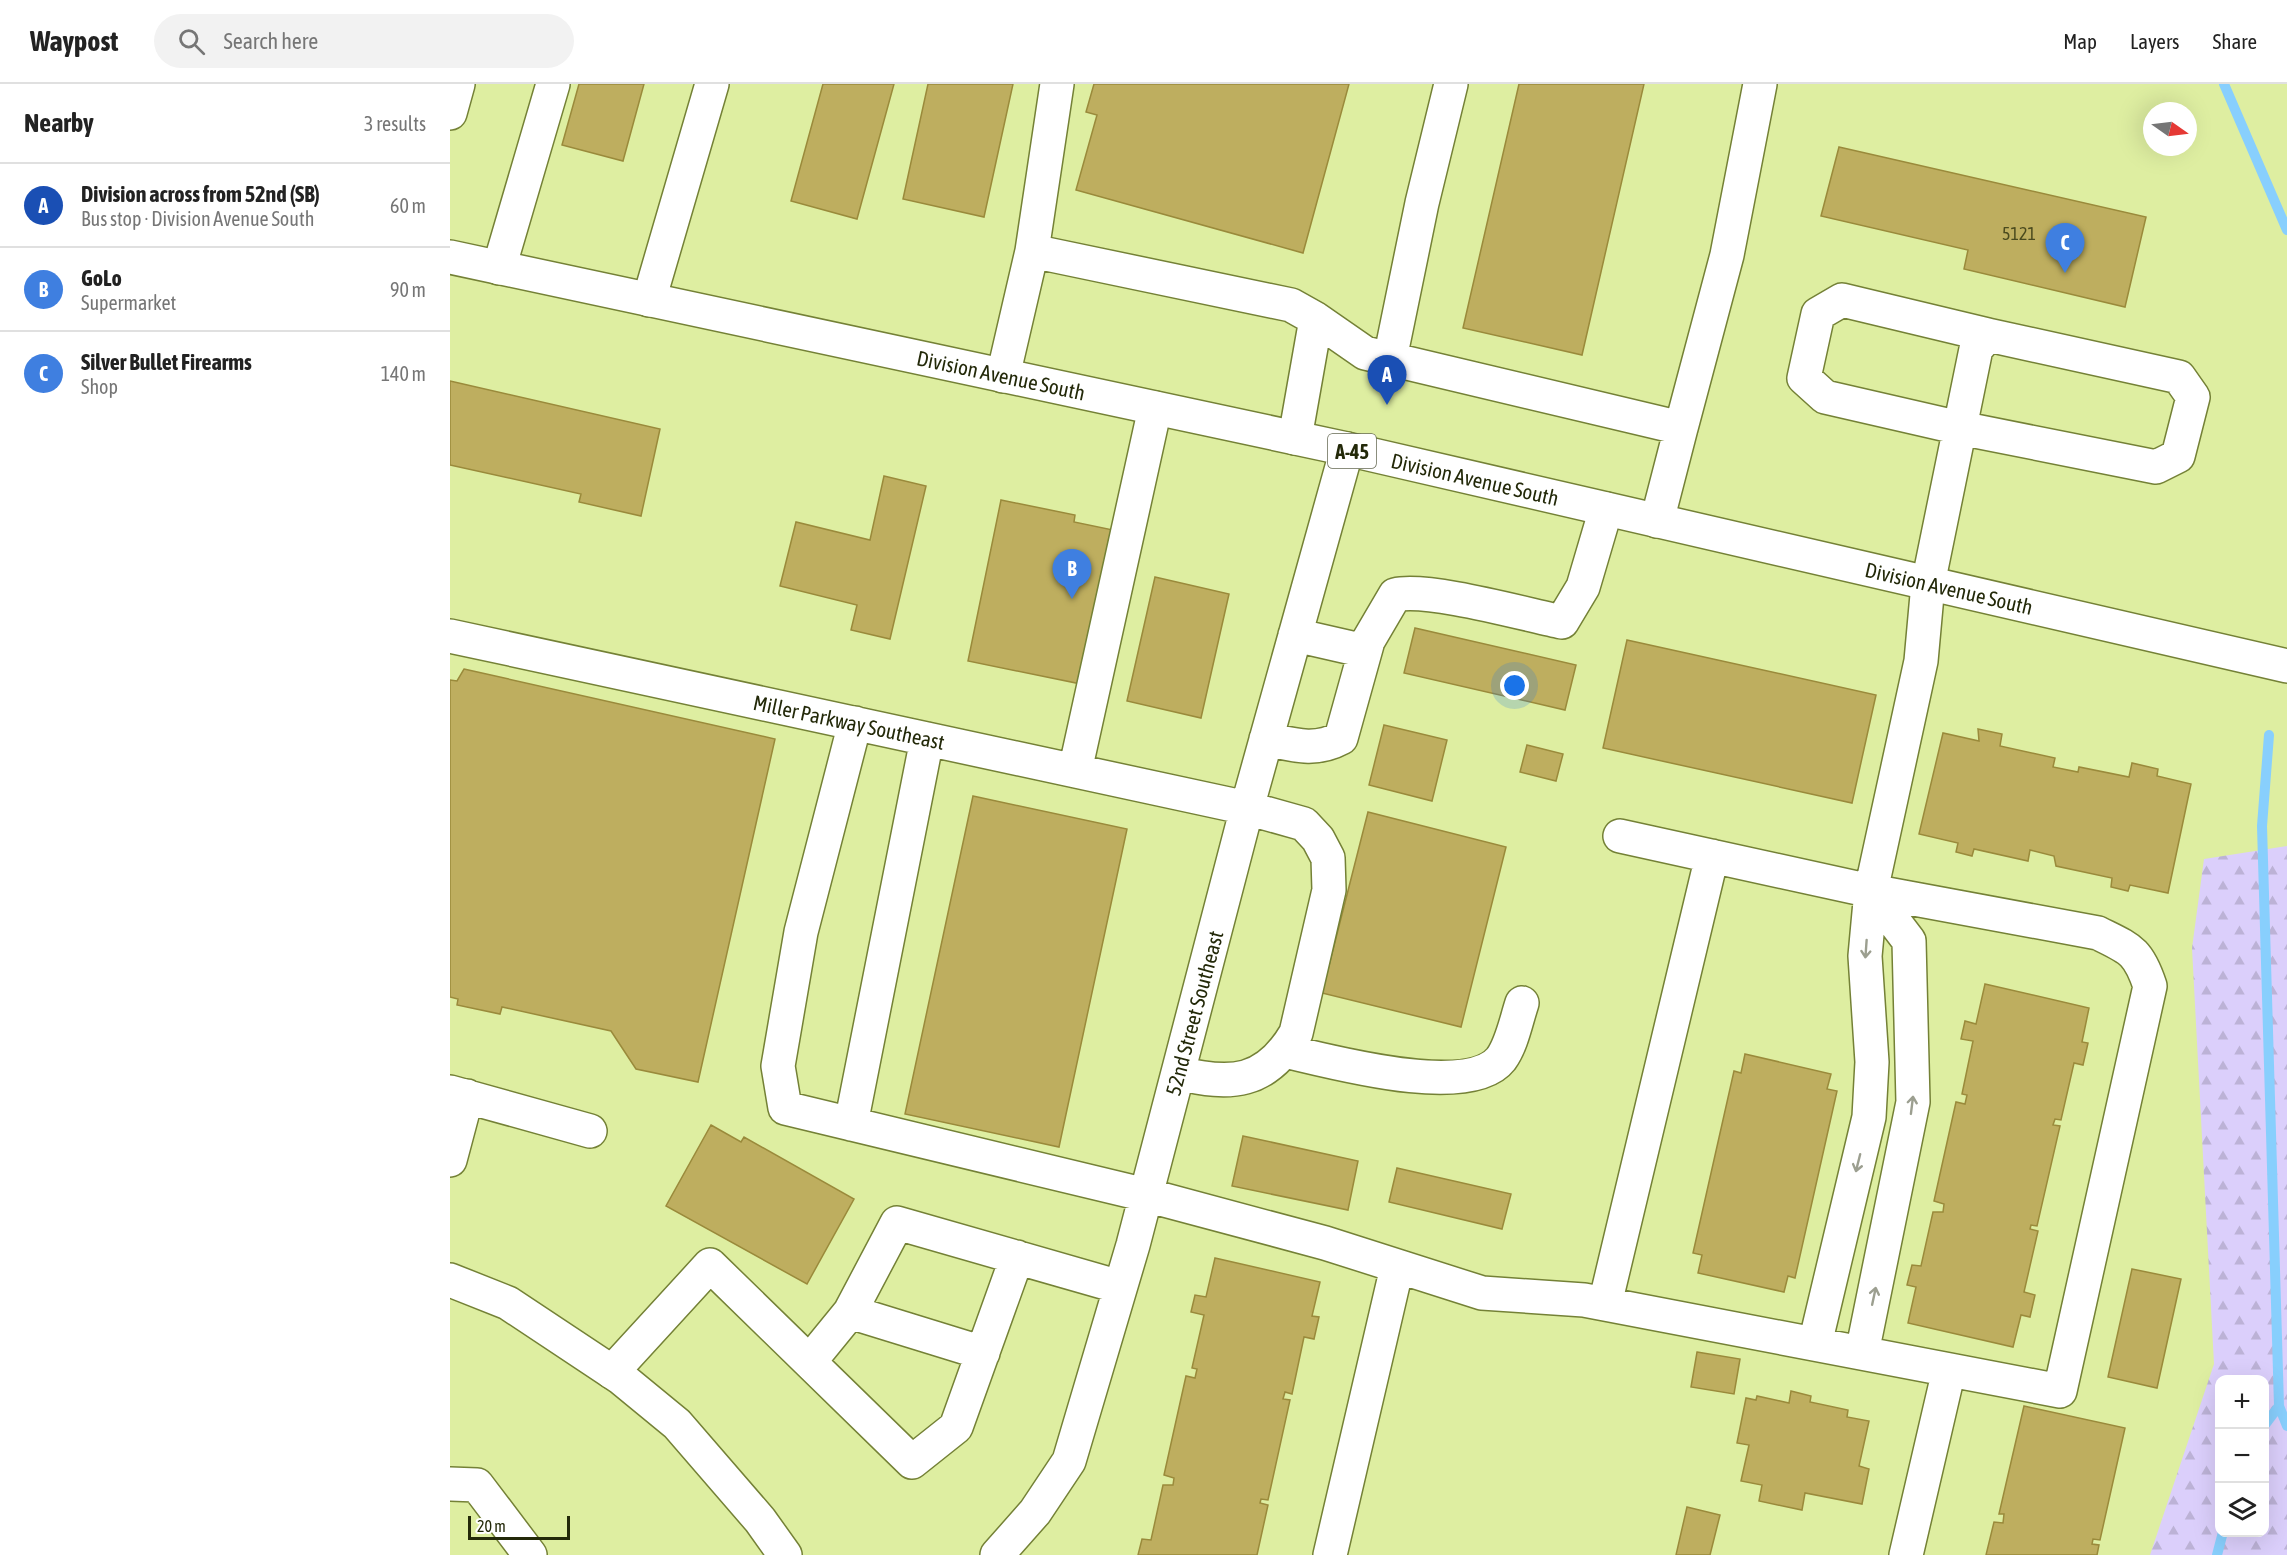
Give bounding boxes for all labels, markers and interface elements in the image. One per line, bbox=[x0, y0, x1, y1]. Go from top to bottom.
search box bbox=[154, 14, 574, 68]
text: Waypost bbox=[30, 25, 118, 57]
icon: search bbox=[175, 25, 208, 58]
text: Search here bbox=[223, 28, 318, 54]
text: Map bbox=[2063, 29, 2097, 53]
text: Layers bbox=[2130, 29, 2180, 53]
text: Share bbox=[2213, 29, 2257, 53]
north arrow bbox=[2143, 102, 2197, 156]
text: Nearby bbox=[24, 108, 94, 138]
text: 3 results bbox=[364, 112, 426, 135]
text: Division across from 52nd (SB) bbox=[81, 181, 320, 207]
text: A bbox=[39, 194, 48, 217]
text: 60 m bbox=[390, 194, 426, 217]
text: Bus stop · Division Avenue South bbox=[81, 207, 314, 230]
house number: 5121 bbox=[2002, 223, 2036, 244]
pin: C bbox=[2046, 224, 2084, 273]
text: GoLo bbox=[81, 265, 122, 291]
text: B bbox=[39, 278, 48, 301]
text: 90 m bbox=[390, 278, 426, 301]
text: Supermarket bbox=[81, 291, 176, 314]
street label: Division Avenue South bbox=[915, 345, 1087, 405]
text: Silver Bullet Firearms bbox=[81, 349, 252, 375]
pin: A bbox=[1368, 356, 1406, 405]
text: C bbox=[39, 362, 48, 385]
text: 140 m bbox=[381, 362, 426, 385]
text: Shop bbox=[81, 375, 118, 398]
road number: A-45 bbox=[1328, 434, 1376, 468]
street label: Division Avenue South bbox=[1389, 448, 1561, 510]
pin: B bbox=[1052, 550, 1092, 599]
street label: Division Avenue South bbox=[1863, 557, 2035, 619]
your location bbox=[1500, 671, 1529, 700]
street label: Miller Parkway Southeast bbox=[751, 690, 947, 754]
street label: 52nd Street Southeast bbox=[1160, 928, 1228, 1098]
one-way arrow bbox=[1860, 938, 1871, 958]
one-way arrow bbox=[1907, 1096, 1918, 1115]
one-way arrow bbox=[1852, 1153, 1864, 1172]
one-way arrow bbox=[1869, 1287, 1880, 1306]
map controls bbox=[2215, 1375, 2269, 1537]
button: + bbox=[2215, 1375, 2269, 1429]
button: − bbox=[2215, 1429, 2269, 1483]
button: layers bbox=[2215, 1483, 2269, 1537]
scale bar bbox=[468, 1513, 570, 1540]
text: 20 m bbox=[477, 1517, 506, 1535]

